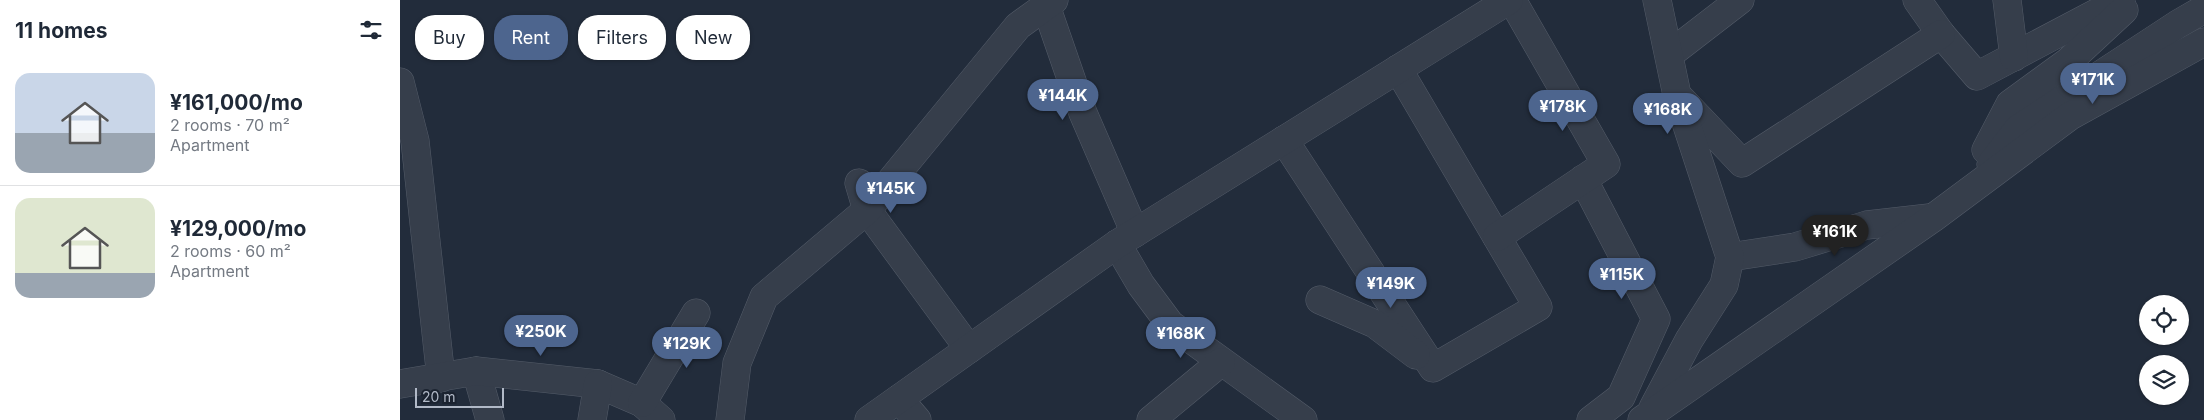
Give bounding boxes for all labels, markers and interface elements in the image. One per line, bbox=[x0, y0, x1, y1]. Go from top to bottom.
chip: Buy bbox=[415, 15, 484, 60]
chip: Rent bbox=[494, 15, 568, 60]
chip: Filters bbox=[578, 15, 666, 60]
chip: New bbox=[676, 15, 750, 60]
icon: filters bbox=[357, 16, 385, 44]
text: 11 homes bbox=[15, 18, 107, 43]
pin: ¥171K bbox=[2058, 62, 2128, 105]
text: ¥171K bbox=[2071, 69, 2115, 89]
pin: ¥144K bbox=[1028, 78, 1098, 121]
text: ¥144K bbox=[1038, 85, 1088, 105]
text: ¥161,000/mo bbox=[170, 90, 303, 115]
pin: ¥178K bbox=[1528, 90, 1598, 132]
pin: ¥168K bbox=[1633, 92, 1703, 135]
icon: home bbox=[55, 93, 115, 153]
text: ¥178K bbox=[1539, 96, 1587, 116]
text: ¥168K bbox=[1644, 99, 1692, 119]
text: 2 rooms · 70 m² bbox=[170, 115, 290, 135]
text: Apartment bbox=[170, 135, 250, 155]
pin: ¥145K bbox=[856, 172, 926, 214]
text: ¥145K bbox=[867, 178, 915, 198]
pin: ¥161K bbox=[1800, 214, 1870, 257]
text: ¥129,000/mo bbox=[170, 216, 306, 241]
icon: home bbox=[55, 218, 115, 278]
text: ¥161K bbox=[1813, 221, 1857, 241]
text: 2 rooms · 60 m² bbox=[170, 241, 291, 261]
pin: ¥115K bbox=[1587, 258, 1657, 300]
text: Apartment bbox=[170, 261, 250, 281]
text: ¥115K bbox=[1600, 264, 1644, 284]
pin: ¥149K bbox=[1356, 266, 1426, 309]
text: ¥149K bbox=[1367, 273, 1415, 293]
map controls bbox=[2139, 295, 2189, 405]
button: locate bbox=[2139, 295, 2189, 345]
pin: ¥250K bbox=[506, 314, 576, 357]
pin: ¥168K bbox=[1146, 316, 1216, 359]
text: ¥250K bbox=[515, 321, 567, 341]
text: ¥168K bbox=[1157, 323, 1205, 343]
pin: ¥129K bbox=[652, 326, 722, 369]
text: ¥129K bbox=[663, 333, 711, 353]
button: layers bbox=[2139, 355, 2189, 405]
scale bar bbox=[415, 385, 504, 408]
text: 20 m bbox=[422, 388, 456, 405]

